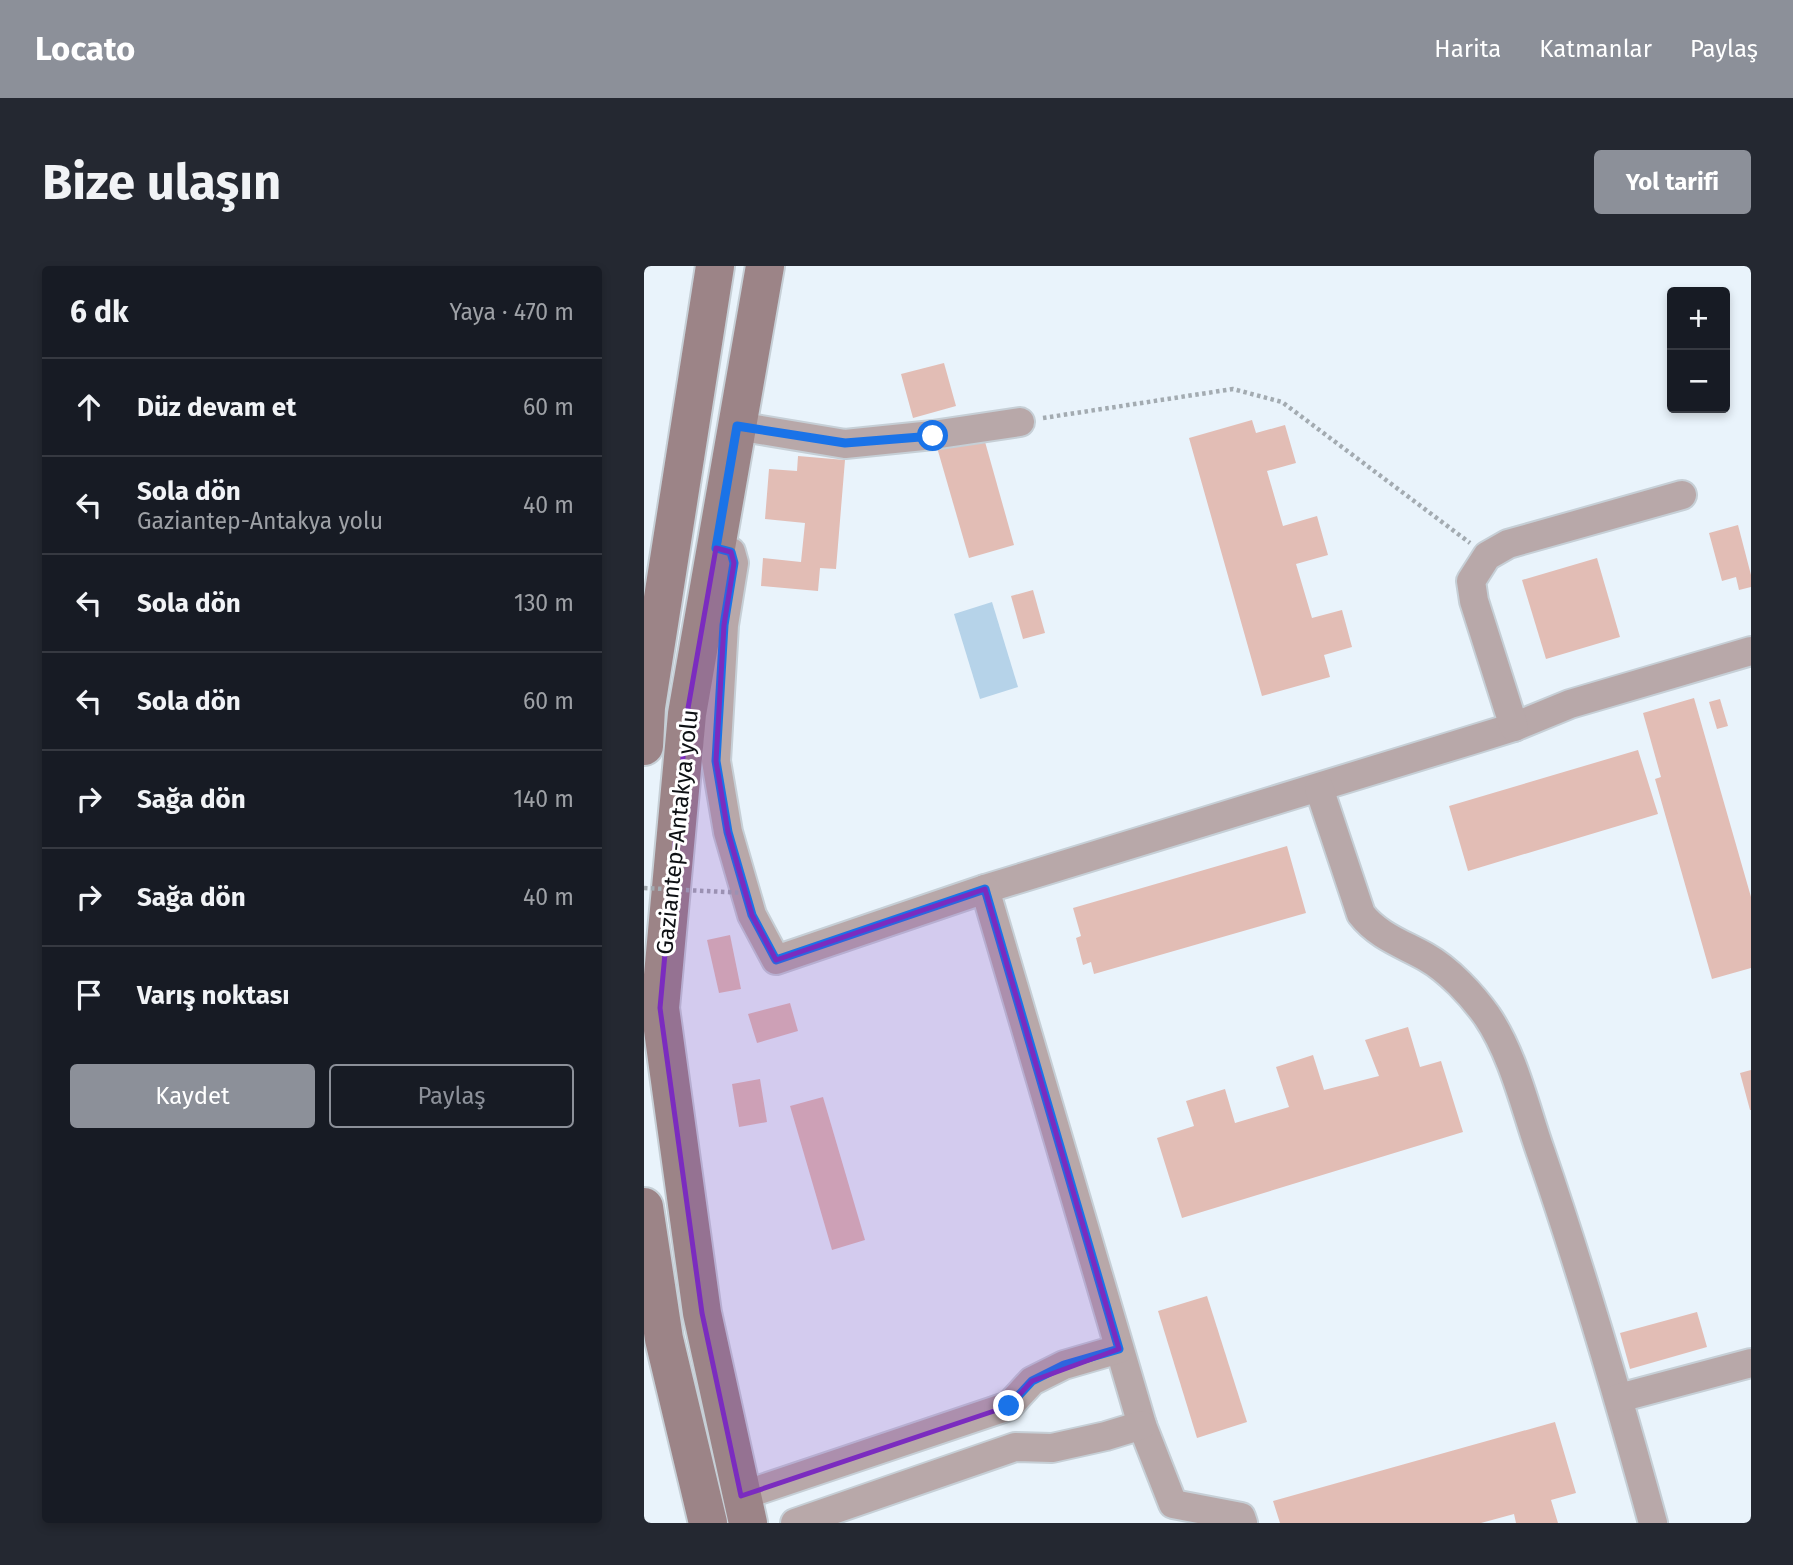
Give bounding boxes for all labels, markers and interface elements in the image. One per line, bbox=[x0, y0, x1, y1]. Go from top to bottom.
text: Locato bbox=[35, 29, 135, 69]
text: Harita bbox=[1434, 35, 1501, 63]
text: Katmanlar bbox=[1539, 35, 1652, 63]
text: Paylaş bbox=[1690, 35, 1758, 63]
button: Yol tarifi bbox=[1594, 150, 1751, 214]
text: Bize ulaşın bbox=[42, 153, 281, 212]
map controls bbox=[1667, 287, 1730, 413]
button: + bbox=[1667, 287, 1730, 350]
text: 6 dk bbox=[70, 294, 129, 330]
text: Yaya · 470 m bbox=[450, 298, 574, 326]
button: − bbox=[1667, 350, 1730, 413]
icon: ahead bbox=[70, 388, 108, 426]
text: Düz devam et bbox=[137, 392, 296, 423]
text: 60 m bbox=[523, 393, 574, 421]
route start bbox=[917, 420, 948, 451]
text: Sola dön bbox=[137, 476, 241, 507]
icon: left bbox=[70, 486, 108, 524]
text: 40 m bbox=[523, 491, 574, 519]
text: Gaziantep-Antakya yolu bbox=[137, 507, 383, 535]
icon: left bbox=[70, 584, 108, 622]
text: Sola dön bbox=[137, 588, 241, 619]
text: 130 m bbox=[514, 589, 574, 617]
icon: left bbox=[70, 682, 108, 720]
text: Sola dön bbox=[137, 686, 241, 717]
text: 60 m bbox=[523, 687, 574, 715]
street label: Gaziantep-Antakya yolu bbox=[650, 708, 704, 956]
icon: right bbox=[70, 780, 108, 818]
text: Sağa dön bbox=[137, 784, 246, 815]
text: 140 m bbox=[513, 785, 574, 813]
icon: right bbox=[70, 878, 108, 916]
text: Sağa dön bbox=[137, 882, 246, 913]
text: 40 m bbox=[523, 883, 574, 911]
icon: arrive bbox=[70, 976, 108, 1014]
text: Varış noktası bbox=[137, 980, 290, 1011]
button: Kaydet bbox=[70, 1064, 315, 1128]
button: Paylaş bbox=[329, 1064, 574, 1128]
route end bbox=[993, 1390, 1024, 1421]

